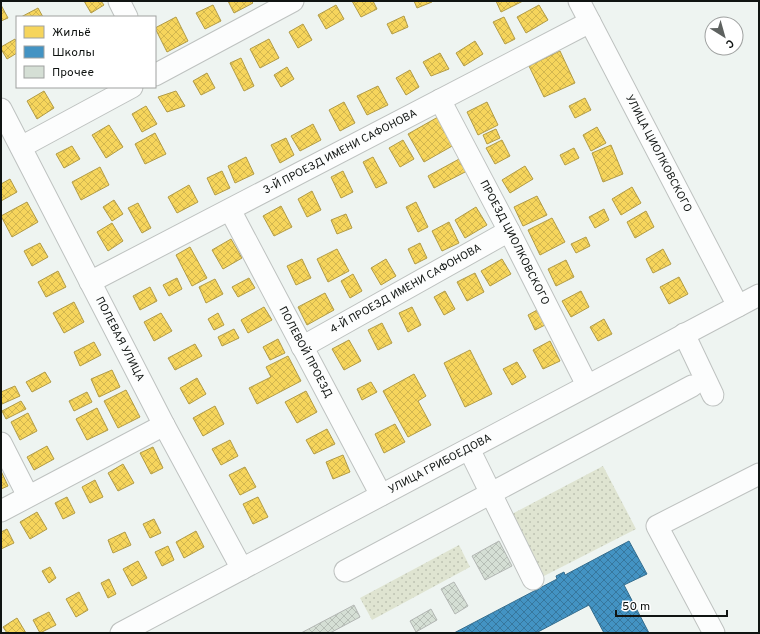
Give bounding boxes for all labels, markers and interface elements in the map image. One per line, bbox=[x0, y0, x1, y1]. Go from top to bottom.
legend bbox=[16, 16, 156, 88]
north arrow bbox=[704, 16, 744, 56]
text: Жильё bbox=[52, 25, 91, 41]
text: С bbox=[722, 35, 736, 51]
text: Школы bbox=[52, 45, 95, 61]
text: Прочее bbox=[52, 65, 94, 81]
street label: УЛИЦА ЦИОЛКОВСКОГО bbox=[622, 92, 695, 215]
street label: 3-Й ПРОЕЗД ИМЕНИ САФОНОВА bbox=[261, 106, 419, 198]
street label: ПРОЕЗД ЦИОЛКОВСКОГО bbox=[477, 178, 552, 308]
street label: 4-Й ПРОЕЗД ИМЕНИ САФОНОВА bbox=[328, 241, 484, 337]
street label: ПОЛЕВАЯ УЛИЦА bbox=[92, 295, 147, 384]
street label: ПОЛЕВОЙ ПРОЕЗД bbox=[275, 304, 335, 400]
street label: УЛИЦА ГРИБОЕДОВА bbox=[386, 431, 494, 497]
scale bar bbox=[616, 592, 727, 618]
text: 50 m bbox=[622, 599, 650, 615]

